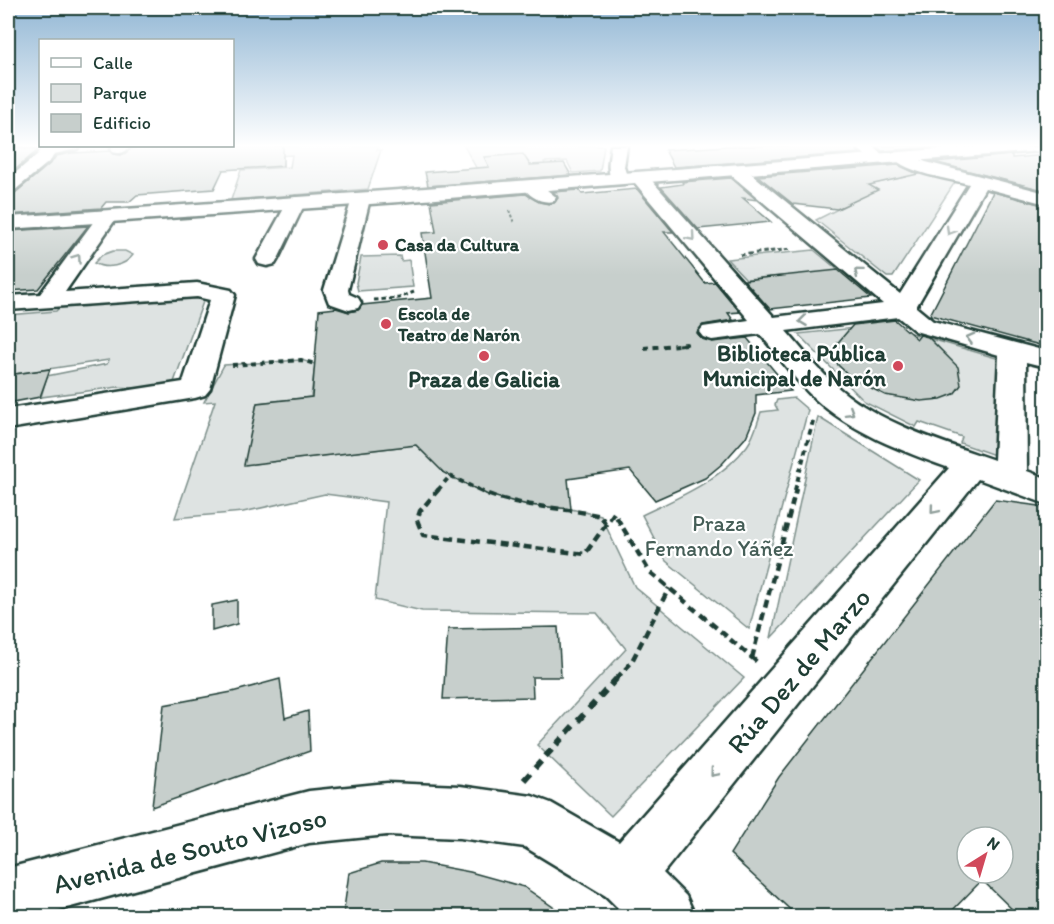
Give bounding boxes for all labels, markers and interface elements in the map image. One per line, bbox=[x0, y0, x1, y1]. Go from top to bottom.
legend bbox=[39, 39, 234, 147]
text: Calle bbox=[93, 52, 133, 74]
text: Parque bbox=[93, 82, 147, 104]
text: Edificio bbox=[93, 112, 151, 134]
one-way arrow bbox=[945, 225, 957, 235]
one-way arrow bbox=[684, 230, 695, 241]
place label: Casa da Cultura bbox=[395, 234, 520, 256]
marker: Casa da Cultura bbox=[376, 238, 390, 252]
one-way arrow bbox=[70, 253, 81, 264]
one-way arrow bbox=[854, 268, 865, 279]
place label: Escola de Teatro de Narón bbox=[397, 303, 520, 346]
one-way arrow bbox=[798, 315, 807, 327]
marker: Escola de Teatro de Narón bbox=[379, 317, 393, 331]
one-way arrow bbox=[965, 333, 976, 345]
place label: Biblioteca Pública Municipal de Narón bbox=[703, 340, 887, 392]
marker: Praza de Galicia bbox=[477, 349, 491, 363]
marker: Biblioteca Pública Municipal de Narón bbox=[891, 359, 905, 373]
place label: Praza de Galicia bbox=[408, 366, 560, 393]
one-way arrow bbox=[843, 405, 854, 416]
one-way arrow bbox=[930, 503, 941, 514]
park label: Praza Fernando Yáñez bbox=[645, 510, 793, 562]
street label: Rúa Dez de Marzo bbox=[720, 581, 877, 760]
one-way arrow bbox=[711, 766, 722, 777]
street label: Avenida de Souto Vizoso bbox=[50, 801, 330, 901]
north arrow bbox=[955, 825, 1015, 885]
text: N bbox=[984, 833, 1004, 854]

